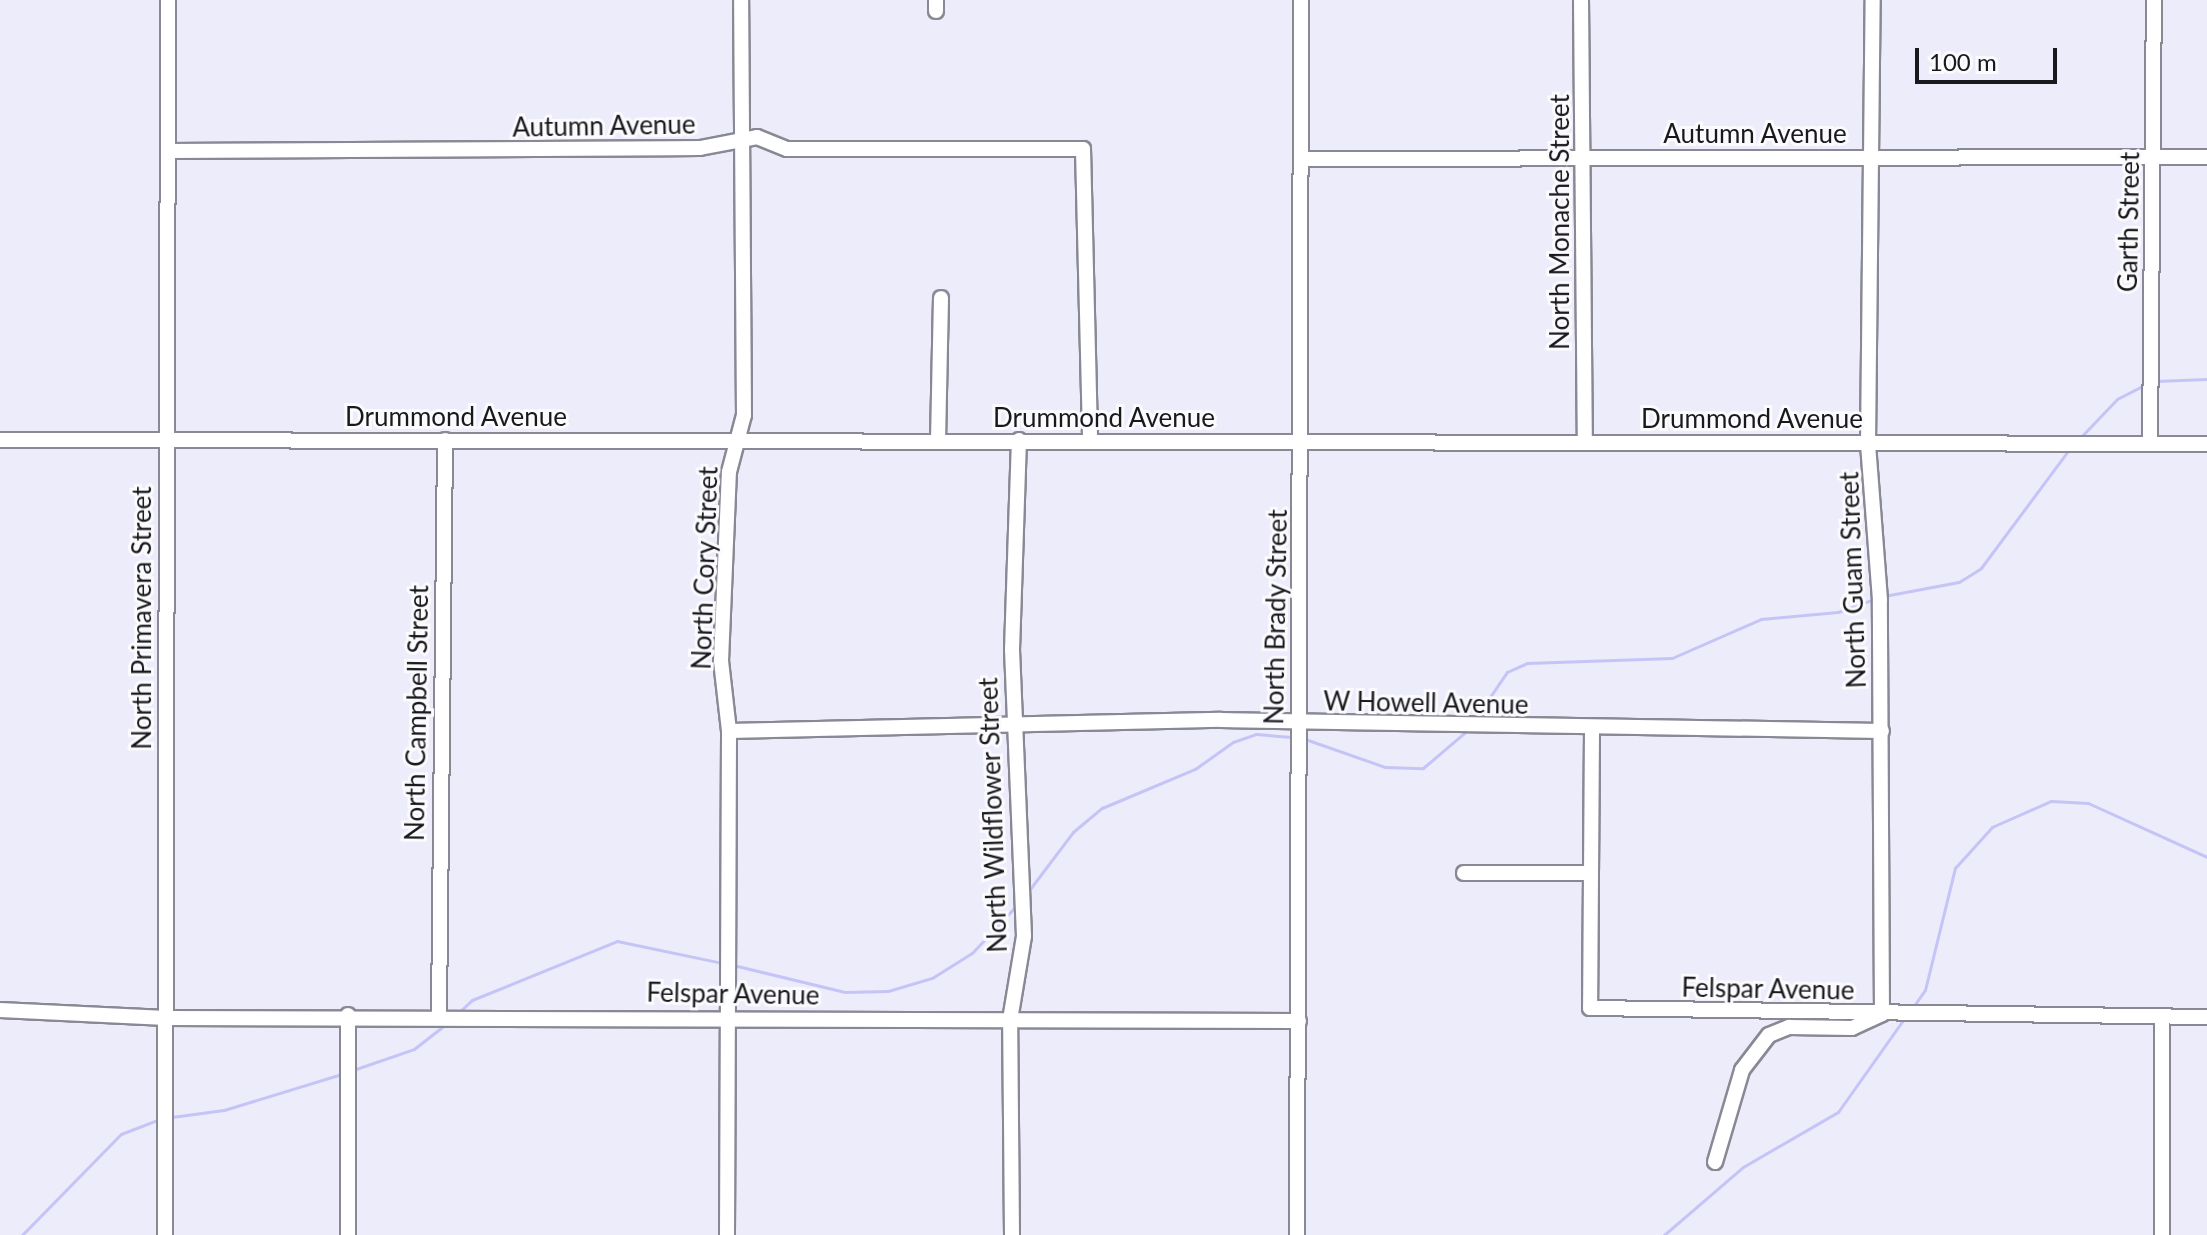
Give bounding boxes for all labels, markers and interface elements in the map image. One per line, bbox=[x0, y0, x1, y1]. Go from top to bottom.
scale bar bbox=[1919, 32, 2061, 82]
text: 100 m bbox=[1929, 47, 1997, 76]
street label: North Monache Street bbox=[1544, 94, 1576, 350]
street label: Autumn Avenue bbox=[512, 109, 696, 143]
street label: Autumn Avenue bbox=[1663, 118, 1847, 150]
street label: Garth Street bbox=[2112, 152, 2146, 292]
street label: Drummond Avenue bbox=[345, 401, 567, 433]
street label: Drummond Avenue bbox=[993, 402, 1215, 434]
street label: Drummond Avenue bbox=[1641, 403, 1863, 435]
street label: North Cory Street bbox=[686, 466, 724, 670]
street label: North Guam Street bbox=[1834, 471, 1872, 689]
street label: North Primavera Street bbox=[126, 486, 158, 750]
street label: North Brady Street bbox=[1259, 509, 1293, 725]
street label: North Campbell Street bbox=[399, 585, 435, 841]
street label: North Wildflower Street bbox=[973, 676, 1013, 954]
street label: W Howell Avenue bbox=[1322, 686, 1530, 720]
street label: Felspar Avenue bbox=[1681, 972, 1855, 1006]
street label: Felspar Avenue bbox=[646, 977, 820, 1011]

